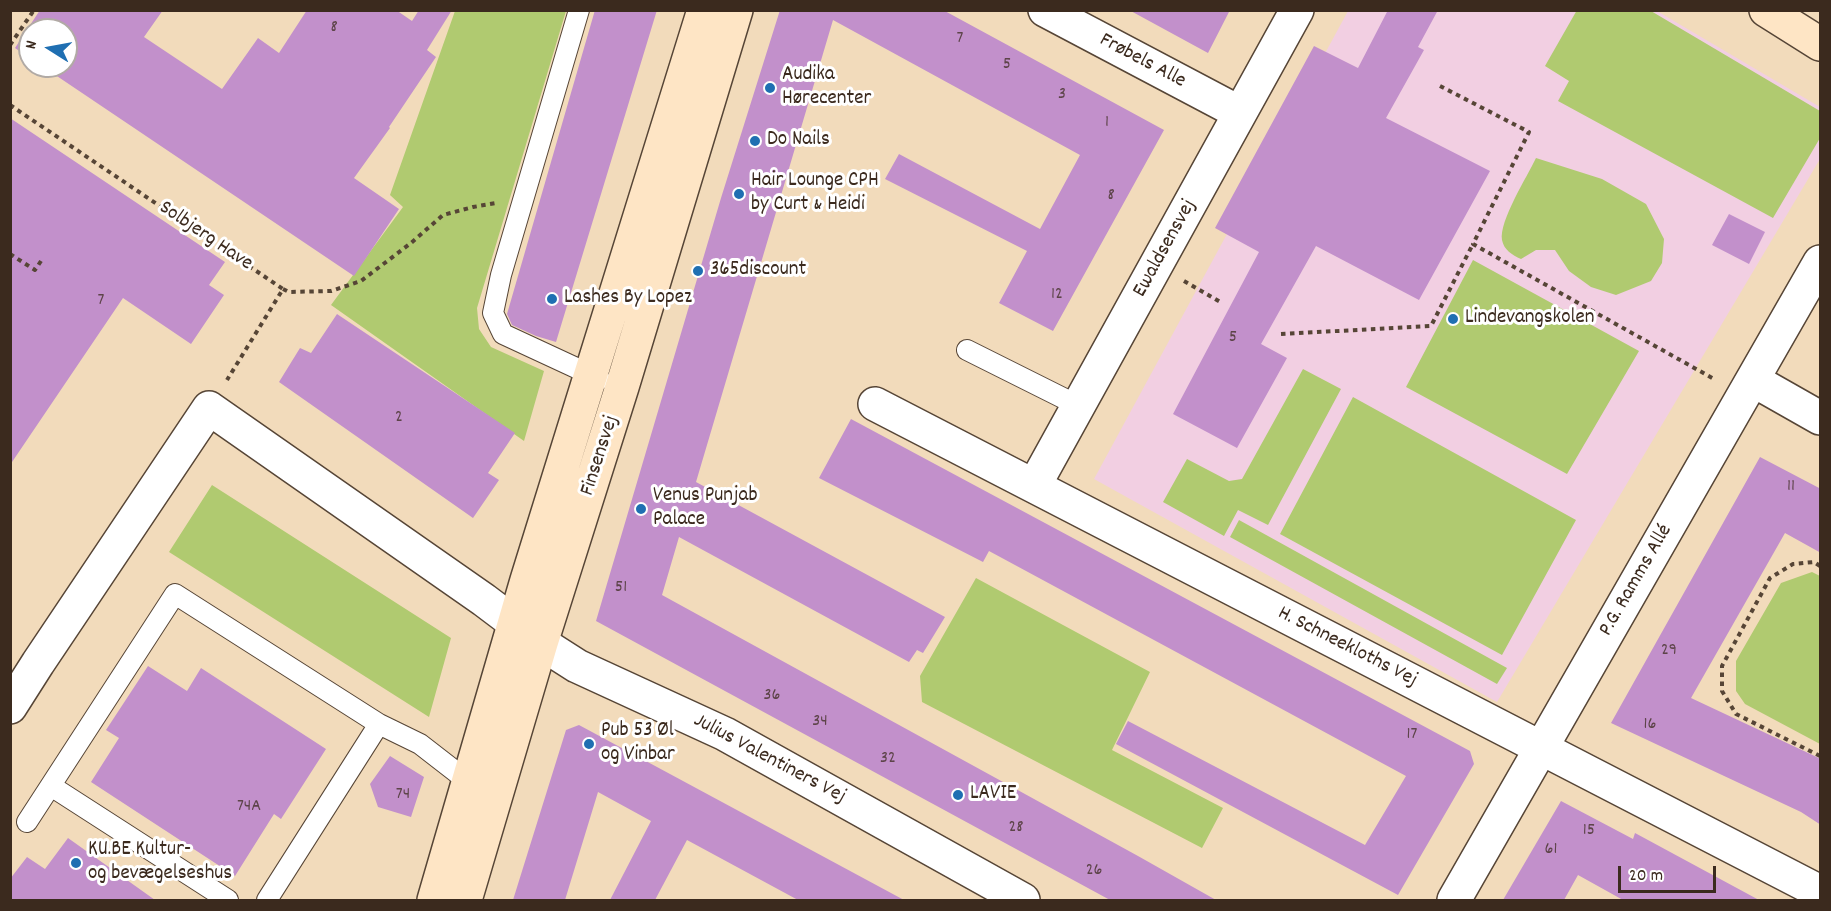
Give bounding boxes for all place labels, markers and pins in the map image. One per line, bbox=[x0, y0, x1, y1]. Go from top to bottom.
place label: Audika Hørecenter bbox=[782, 63, 871, 113]
marker: Audika Hørecenter bbox=[763, 81, 777, 95]
place label: Do Nails bbox=[767, 128, 830, 154]
marker: Do Nails bbox=[748, 134, 762, 148]
place label: Hair Lounge CPH by Curt & Heidi bbox=[751, 169, 879, 219]
marker: Hair Lounge CPH by Curt & Heidi bbox=[732, 187, 746, 201]
place label: 365discount bbox=[710, 258, 806, 284]
marker: 365discount bbox=[691, 264, 705, 278]
place label: Lashes By Lopez bbox=[564, 286, 692, 312]
marker: Lashes By Lopez bbox=[545, 292, 559, 306]
place label: Lindevangskolen bbox=[1465, 306, 1594, 332]
marker: Lindevangskolen bbox=[1446, 312, 1460, 326]
place label: Venus Punjab Palace bbox=[653, 484, 757, 534]
marker: Venus Punjab Palace bbox=[634, 502, 648, 516]
place label: Pub 53 Øl og Vinbar bbox=[601, 719, 675, 769]
marker: Pub 53 Øl og Vinbar bbox=[582, 737, 596, 751]
place label: LAVIE bbox=[970, 782, 1016, 808]
marker: LAVIE bbox=[951, 788, 965, 802]
place label: KU.BE Kultur- og bevægelseshus bbox=[88, 838, 232, 888]
marker: KU.BE Kultur- og bevægelseshus bbox=[69, 856, 83, 870]

